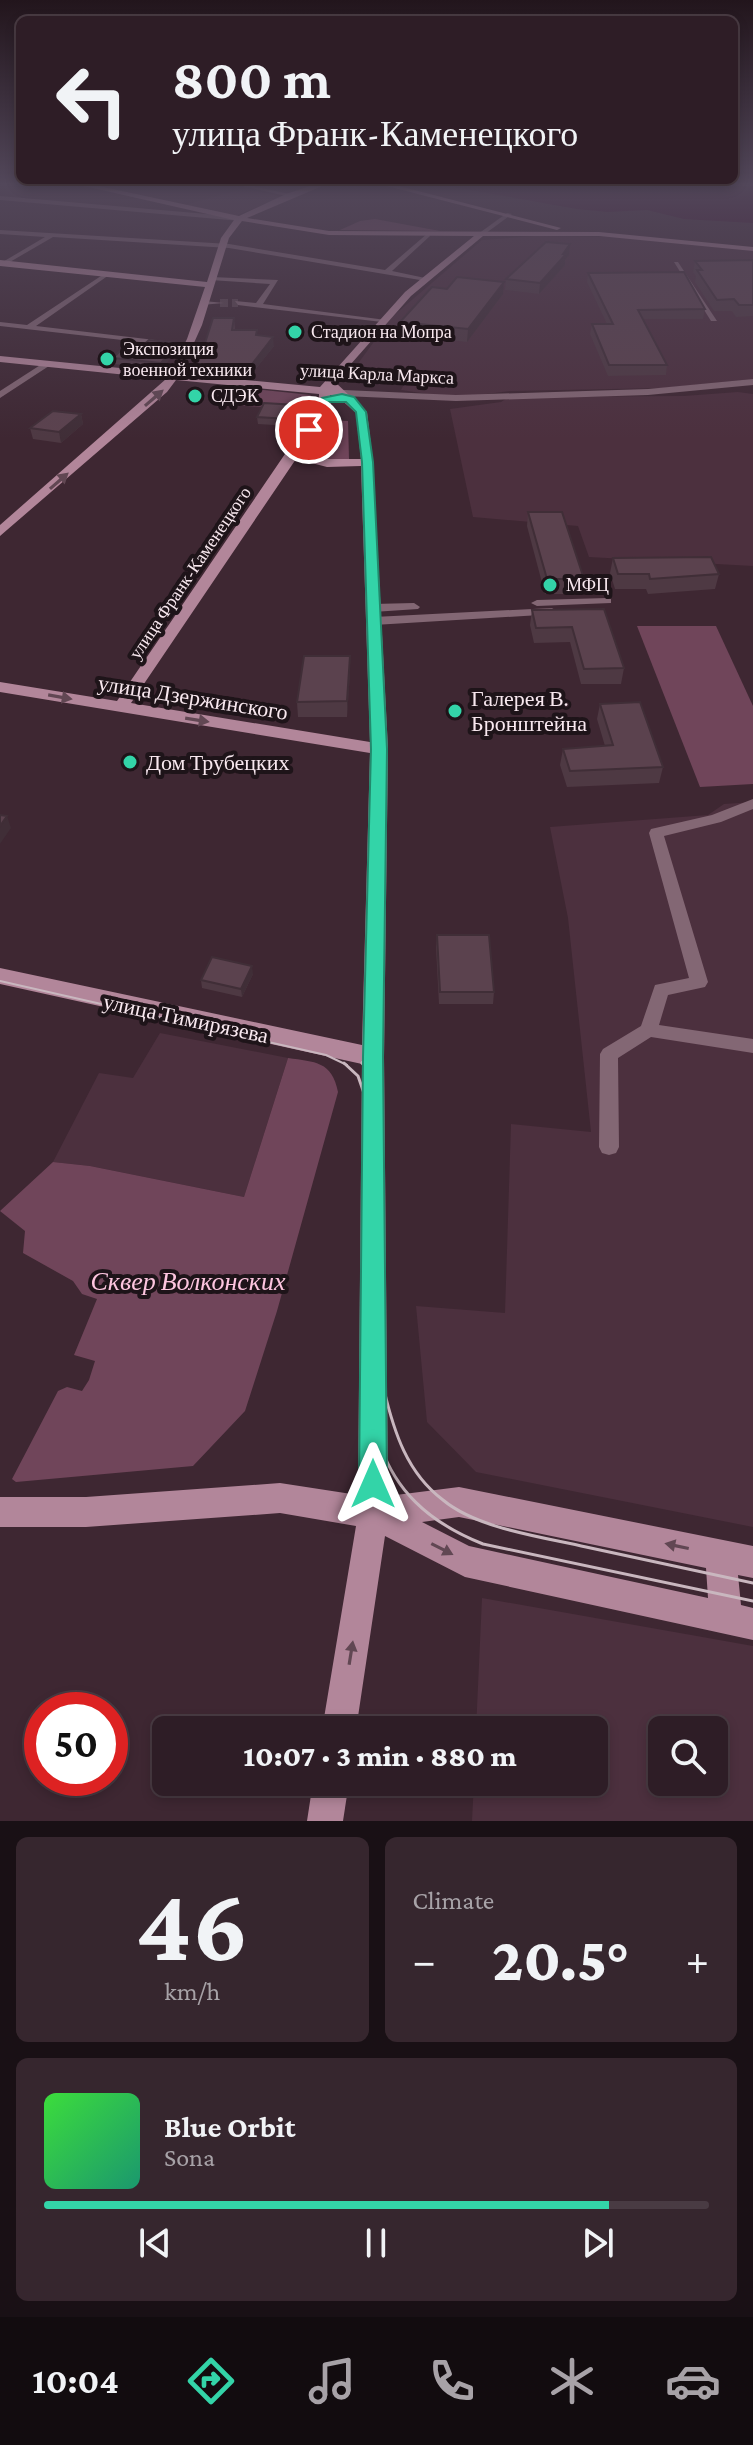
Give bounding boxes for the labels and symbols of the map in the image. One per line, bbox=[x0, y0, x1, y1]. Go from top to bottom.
place label: Стадион на Мопра bbox=[311, 322, 452, 342]
marker: Стадион на Мопра bbox=[286, 323, 304, 341]
place label: Экспозиция военной техники bbox=[123, 339, 252, 380]
marker: Экспозиция военной техники bbox=[98, 350, 116, 368]
street label: улица Карла Маркса bbox=[299, 360, 455, 388]
place label: СДЭК bbox=[211, 386, 260, 406]
marker: СДЭК bbox=[186, 387, 204, 405]
one-way arrow bbox=[143, 390, 163, 407]
pin bbox=[275, 396, 343, 464]
one-way arrow bbox=[48, 473, 68, 490]
street label: улица Франк-Каменецкого bbox=[125, 483, 255, 663]
place label: МФЦ bbox=[566, 575, 609, 595]
marker: МФЦ bbox=[541, 576, 559, 594]
street label: улица Дзержинского bbox=[96, 670, 290, 725]
place label: Галерея В. Бронштейна bbox=[471, 686, 587, 736]
one-way arrow bbox=[48, 692, 73, 704]
marker: Галерея В. Бронштейна bbox=[446, 702, 464, 720]
one-way arrow bbox=[185, 714, 210, 727]
place label: Дом Трубецких bbox=[146, 750, 290, 775]
marker: Дом Трубецких bbox=[121, 753, 139, 771]
street label: улица Тимирязева bbox=[101, 989, 271, 1048]
park label: Сквер Волконских bbox=[90, 1267, 286, 1296]
position arrow bbox=[331, 1442, 415, 1526]
one-way arrow bbox=[664, 1539, 689, 1552]
one-way arrow bbox=[431, 1542, 454, 1555]
one-way arrow bbox=[345, 1640, 358, 1665]
speed limit sign: 50 bbox=[24, 1692, 128, 1796]

